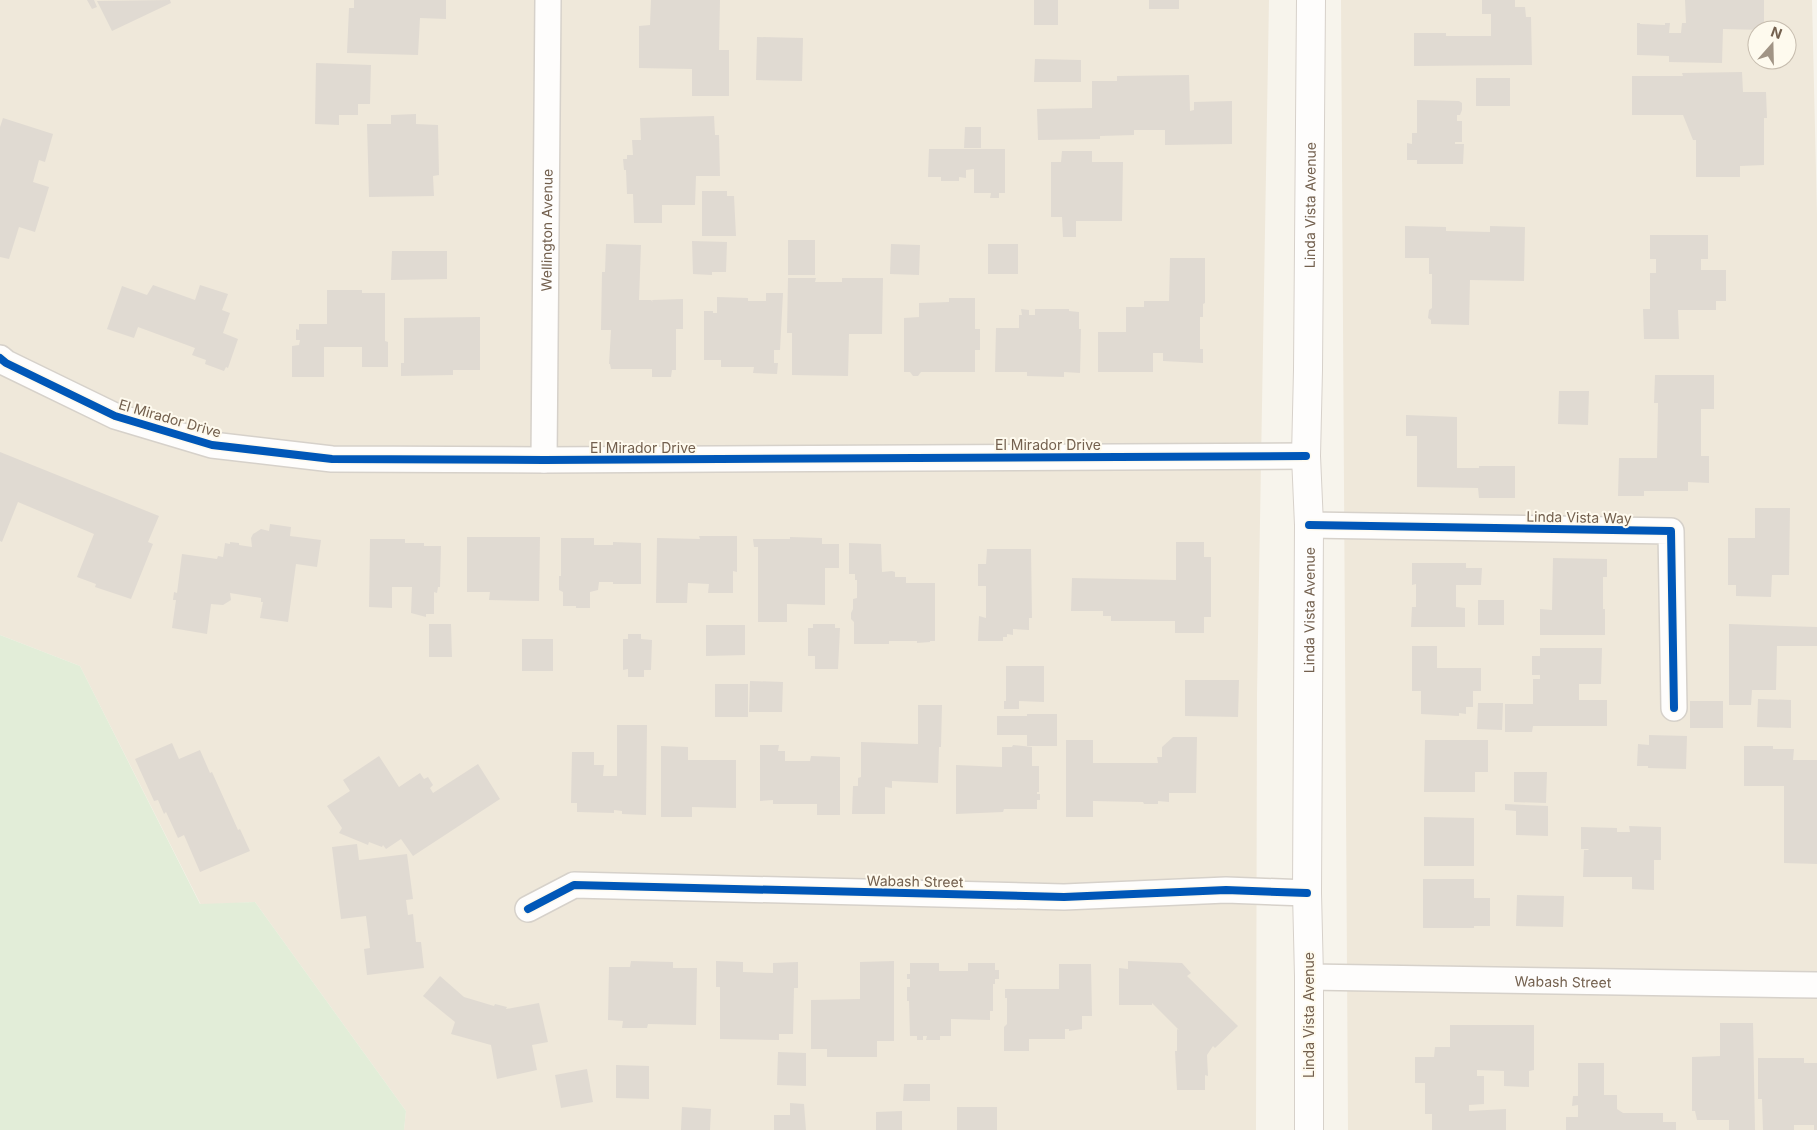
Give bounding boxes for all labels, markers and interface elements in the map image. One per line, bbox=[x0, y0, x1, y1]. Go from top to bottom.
north arrow bbox=[1747, 20, 1797, 70]
text: N bbox=[1769, 23, 1785, 42]
street label: Linda Vista Avenue bbox=[1300, 142, 1318, 268]
street label: Wellington Avenue bbox=[537, 169, 555, 291]
street label: El Mirador Drive bbox=[117, 395, 223, 441]
street label: El Mirador Drive bbox=[995, 436, 1101, 453]
street label: El Mirador Drive bbox=[590, 439, 696, 456]
street label: Linda Vista Way bbox=[1526, 508, 1632, 526]
street label: Linda Vista Avenue bbox=[1300, 547, 1317, 673]
street label: Wabash Street bbox=[867, 872, 964, 890]
street label: Linda Vista Avenue bbox=[1300, 952, 1317, 1078]
street label: Wabash Street bbox=[1514, 972, 1612, 990]

